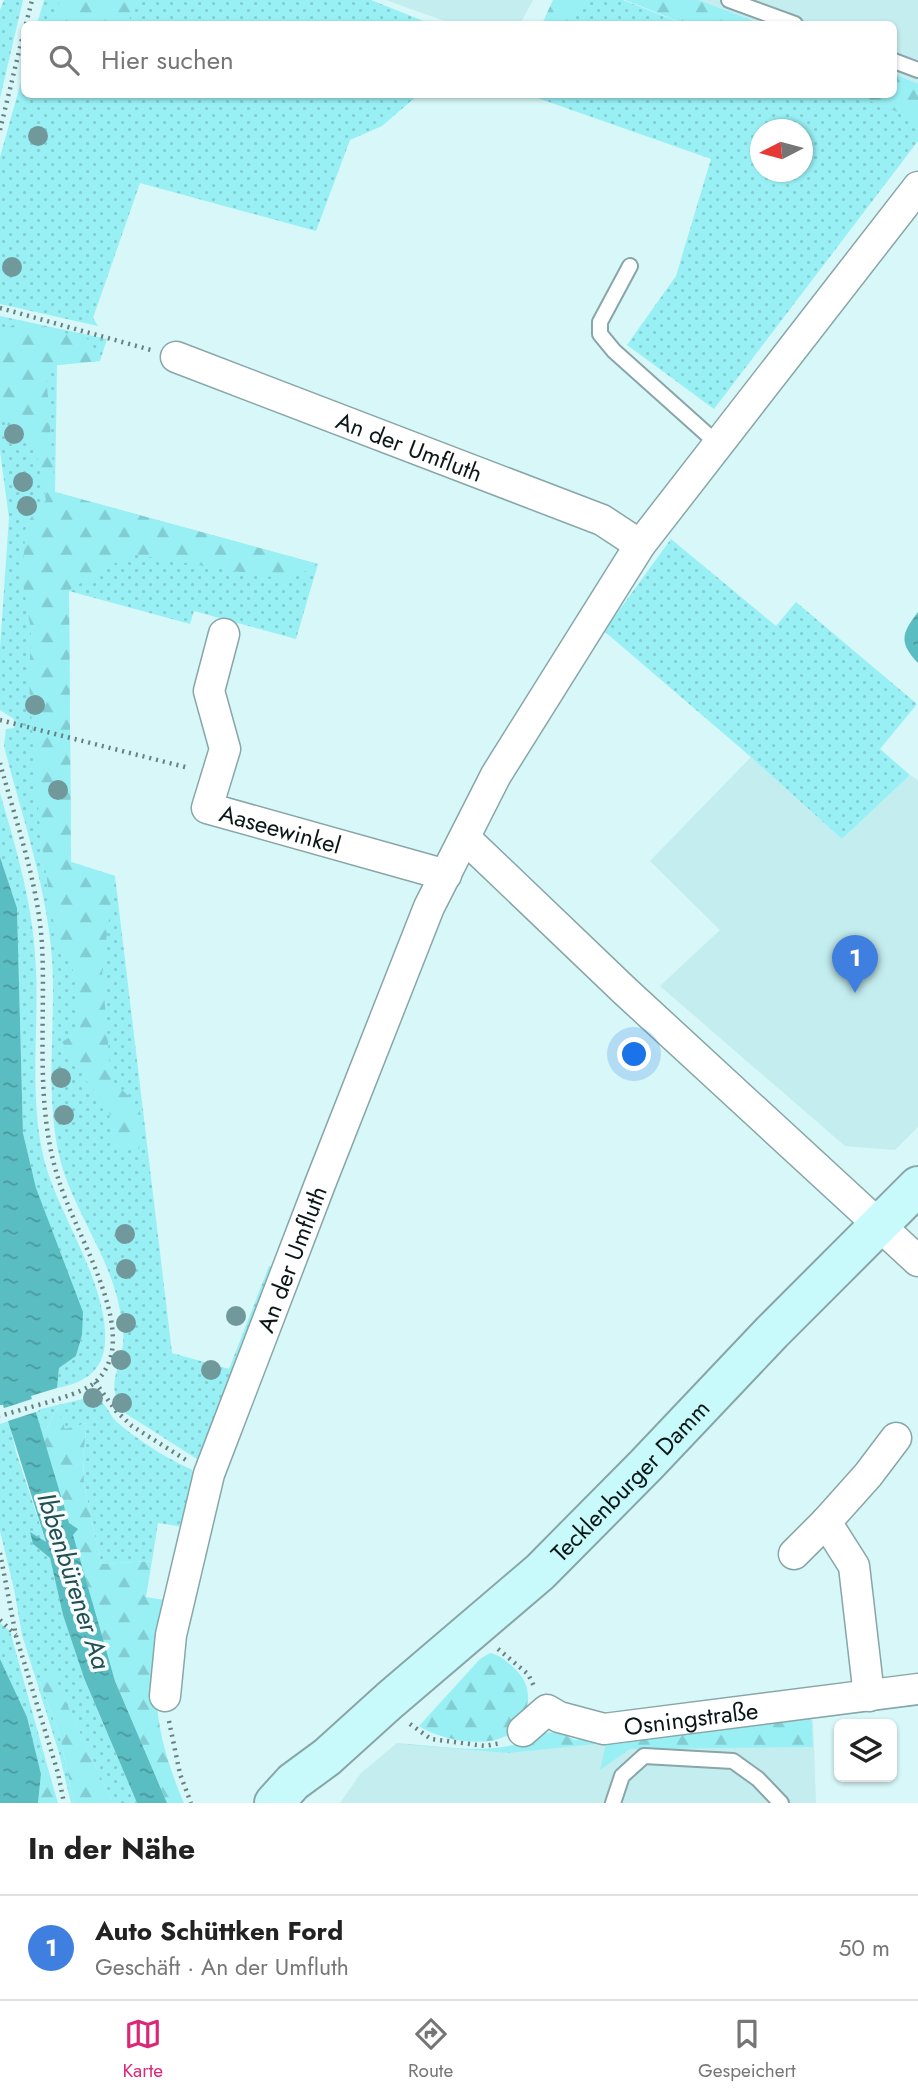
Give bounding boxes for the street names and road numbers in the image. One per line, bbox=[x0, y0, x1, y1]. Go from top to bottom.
street label: An der Umfluth bbox=[331, 402, 488, 490]
street label: Aaseewinkel bbox=[216, 795, 345, 862]
street label: An der Umfluth bbox=[247, 1181, 335, 1337]
street label: Tecklenburger Damm bbox=[542, 1391, 717, 1569]
street label: Osningstraße bbox=[622, 1692, 760, 1744]

